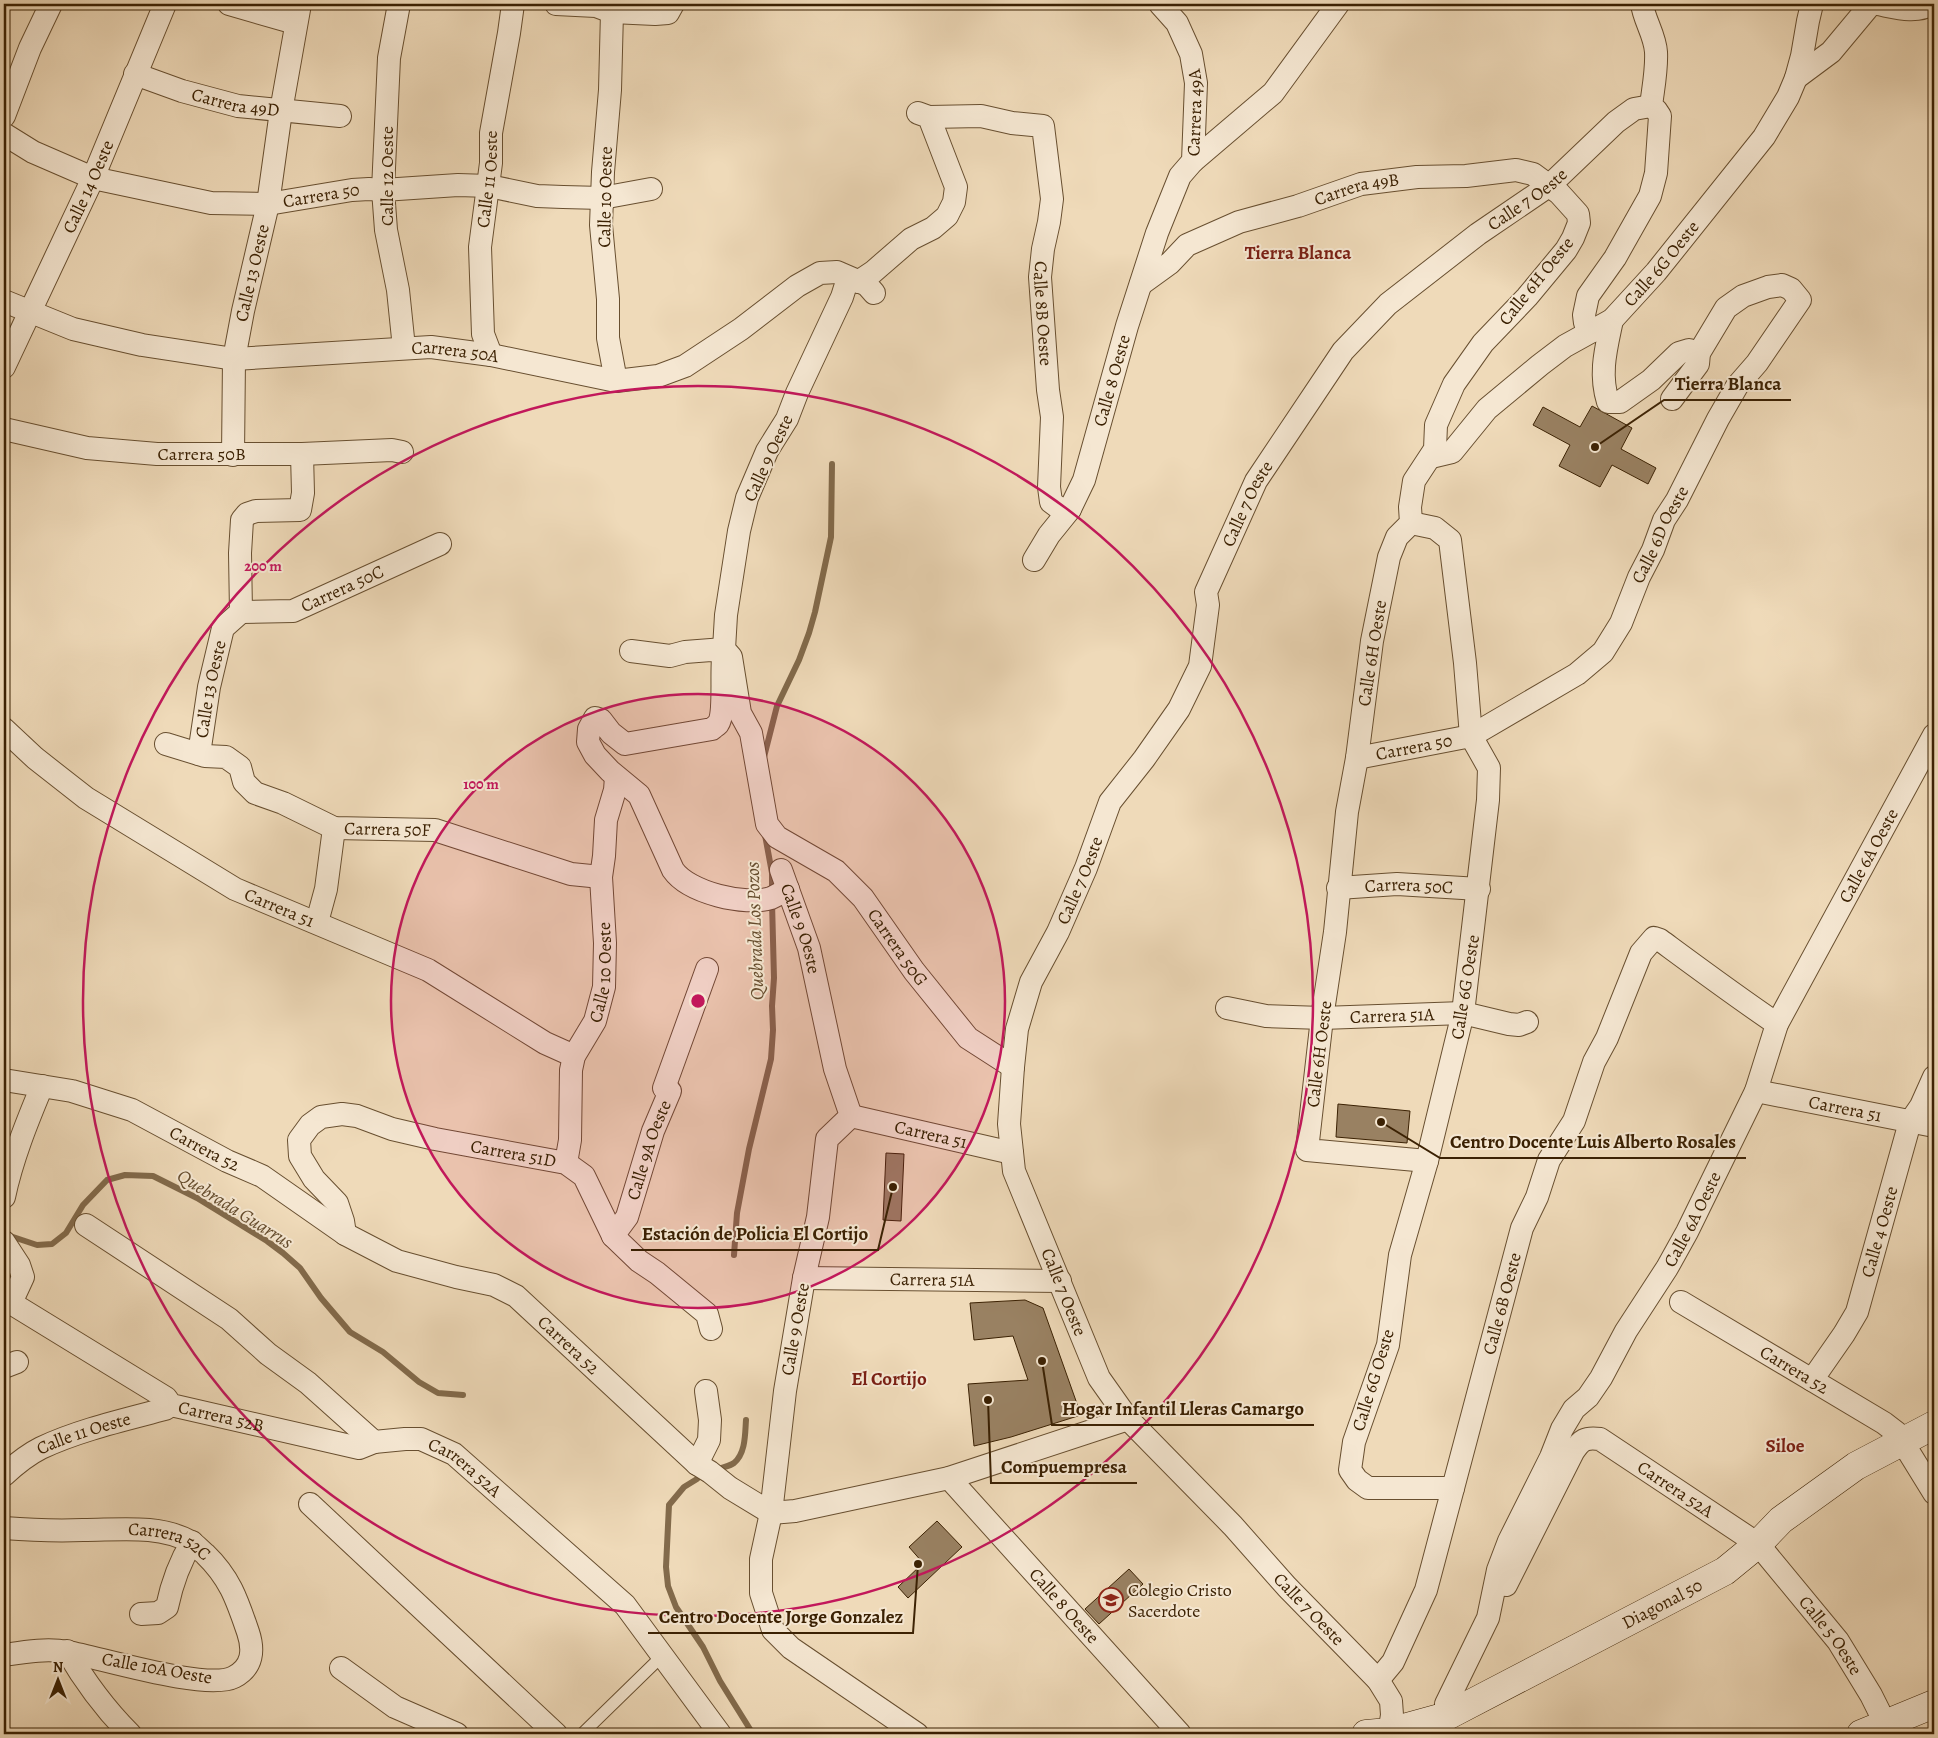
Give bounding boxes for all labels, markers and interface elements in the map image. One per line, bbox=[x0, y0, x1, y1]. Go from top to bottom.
street label: Carrera 49A bbox=[1181, 67, 1208, 157]
street label: Carrera 49D bbox=[189, 82, 281, 122]
street label: Calle 12 Oeste bbox=[375, 126, 399, 226]
street label: Calle 11 Oeste bbox=[471, 130, 503, 229]
street label: Calle 14 Oeste bbox=[57, 136, 119, 237]
street label: Calle 10 Oeste bbox=[592, 146, 618, 248]
street label: Calle 7 Oeste bbox=[1483, 163, 1573, 236]
street label: Carrera 49B bbox=[1311, 167, 1400, 211]
street label: Carrera 50 bbox=[281, 178, 360, 213]
street label: Calle 6G Oeste bbox=[1618, 215, 1705, 312]
street label: Calle 13 Oeste bbox=[229, 222, 275, 323]
street label: Calle 6H Oeste bbox=[1493, 232, 1579, 330]
district label: Tierra Blanca bbox=[1245, 240, 1352, 266]
street label: Calle 8B Oeste bbox=[1028, 260, 1058, 367]
street label: Calle 8 Oeste bbox=[1088, 332, 1136, 429]
street label: Carrera 50A bbox=[411, 335, 501, 368]
callout: Tierra Blanca bbox=[1664, 366, 1791, 400]
text: Tierra Blanca bbox=[1675, 371, 1782, 397]
street label: Calle 9 Oeste bbox=[737, 411, 799, 505]
street label: Carrera 50B bbox=[158, 442, 246, 466]
street label: Calle 7 Oeste bbox=[1216, 456, 1278, 550]
street label: Calle 6D Oeste bbox=[1626, 482, 1694, 587]
text: 200 m bbox=[244, 556, 282, 576]
street label: Carrera 50C bbox=[297, 559, 387, 618]
street label: Calle 6H Oeste bbox=[1352, 598, 1392, 708]
street label: Calle 13 Oeste bbox=[190, 638, 232, 740]
street label: Carrera 50 bbox=[1374, 728, 1454, 766]
text: 100 m bbox=[463, 774, 499, 794]
street label: Calle 6A Oeste bbox=[1833, 804, 1904, 907]
street label: Carrera 50F bbox=[344, 816, 431, 842]
street label: Calle 7 Oeste bbox=[1051, 833, 1108, 928]
water label: Quebrada Los Pozos bbox=[740, 861, 770, 1001]
street label: Carrera 50C bbox=[1364, 872, 1454, 899]
street label: Calle 9 Oeste bbox=[775, 880, 826, 976]
street label: Carrera 51 bbox=[241, 882, 318, 933]
street label: Carrera 50G bbox=[862, 904, 933, 991]
street label: Calle 10 Oeste bbox=[583, 921, 617, 1025]
street label: Calle 6G Oeste bbox=[1445, 933, 1485, 1041]
centre of rings bbox=[689, 992, 707, 1010]
street label: Calle 6H Oeste bbox=[1301, 999, 1337, 1109]
street label: Carrera 51A bbox=[1349, 1002, 1435, 1029]
street label: Carrera 51 bbox=[1807, 1090, 1884, 1127]
street label: Calle 9A Oeste bbox=[621, 1096, 677, 1203]
street label: Carrera 51 bbox=[892, 1114, 970, 1154]
street label: Carrera 52 bbox=[165, 1120, 244, 1177]
callout: Centro Docente Luis Alberto Rosales bbox=[1440, 1124, 1746, 1158]
text: Centro Docente Luis Alberto Rosales bbox=[1450, 1129, 1736, 1155]
street label: Carrera 51D bbox=[469, 1134, 558, 1173]
water label: Quebrada Guarrus bbox=[172, 1163, 298, 1255]
street label: Calle 6A Oeste bbox=[1658, 1167, 1727, 1271]
street label: Calle 4 Oeste bbox=[1855, 1183, 1904, 1280]
callout: Estación de Policia El Cortijo bbox=[631, 1216, 878, 1250]
text: Estación de Policia El Cortijo bbox=[642, 1221, 868, 1247]
street label: Calle 7 Oeste bbox=[1035, 1244, 1093, 1340]
street label: Calle 6B Oeste bbox=[1477, 1250, 1527, 1357]
street label: Carrera 51A bbox=[890, 1267, 975, 1292]
street label: Calle 9 Oeste bbox=[775, 1281, 815, 1377]
street label: Carrera 52 bbox=[533, 1310, 605, 1380]
street label: Calle 6G Oeste bbox=[1346, 1326, 1400, 1434]
street label: Carrera 52 bbox=[1755, 1340, 1834, 1400]
district label: El Cortijo bbox=[851, 1366, 927, 1392]
callout: Hogar Infantil Lleras Camargo bbox=[1052, 1391, 1314, 1425]
street label: Carrera 52B bbox=[176, 1395, 266, 1438]
text: Hogar Infantil Lleras Camargo bbox=[1062, 1396, 1304, 1422]
street label: Calle 11 Oeste bbox=[32, 1407, 133, 1461]
street label: Carrera 52A bbox=[424, 1432, 507, 1503]
district label: Siloe bbox=[1765, 1433, 1805, 1459]
callout: Compuempresa bbox=[991, 1449, 1137, 1483]
text: Compuempresa bbox=[1001, 1454, 1128, 1480]
street label: Carrera 52A bbox=[1633, 1455, 1719, 1523]
street label: Carrera 52C bbox=[128, 1517, 216, 1566]
street label: Calle 8 Oeste bbox=[1024, 1563, 1105, 1649]
street label: Calle 7 Oeste bbox=[1268, 1567, 1350, 1651]
street label: Diagonal 50 bbox=[1618, 1573, 1707, 1635]
place label: Colegio Cristo Sacerdote bbox=[1128, 1578, 1232, 1623]
school or university icon: Colegio Cristo Sacerdote bbox=[1098, 1587, 1124, 1613]
street label: Calle 5 Oeste bbox=[1793, 1591, 1868, 1679]
callout: Centro Docente Jorge Gonzalez bbox=[648, 1599, 913, 1633]
text: Centro Docente Jorge Gonzalez bbox=[659, 1604, 904, 1630]
street label: Calle 10A Oeste bbox=[100, 1646, 214, 1690]
north arrow bbox=[32, 1656, 82, 1706]
text: N bbox=[53, 1658, 63, 1677]

